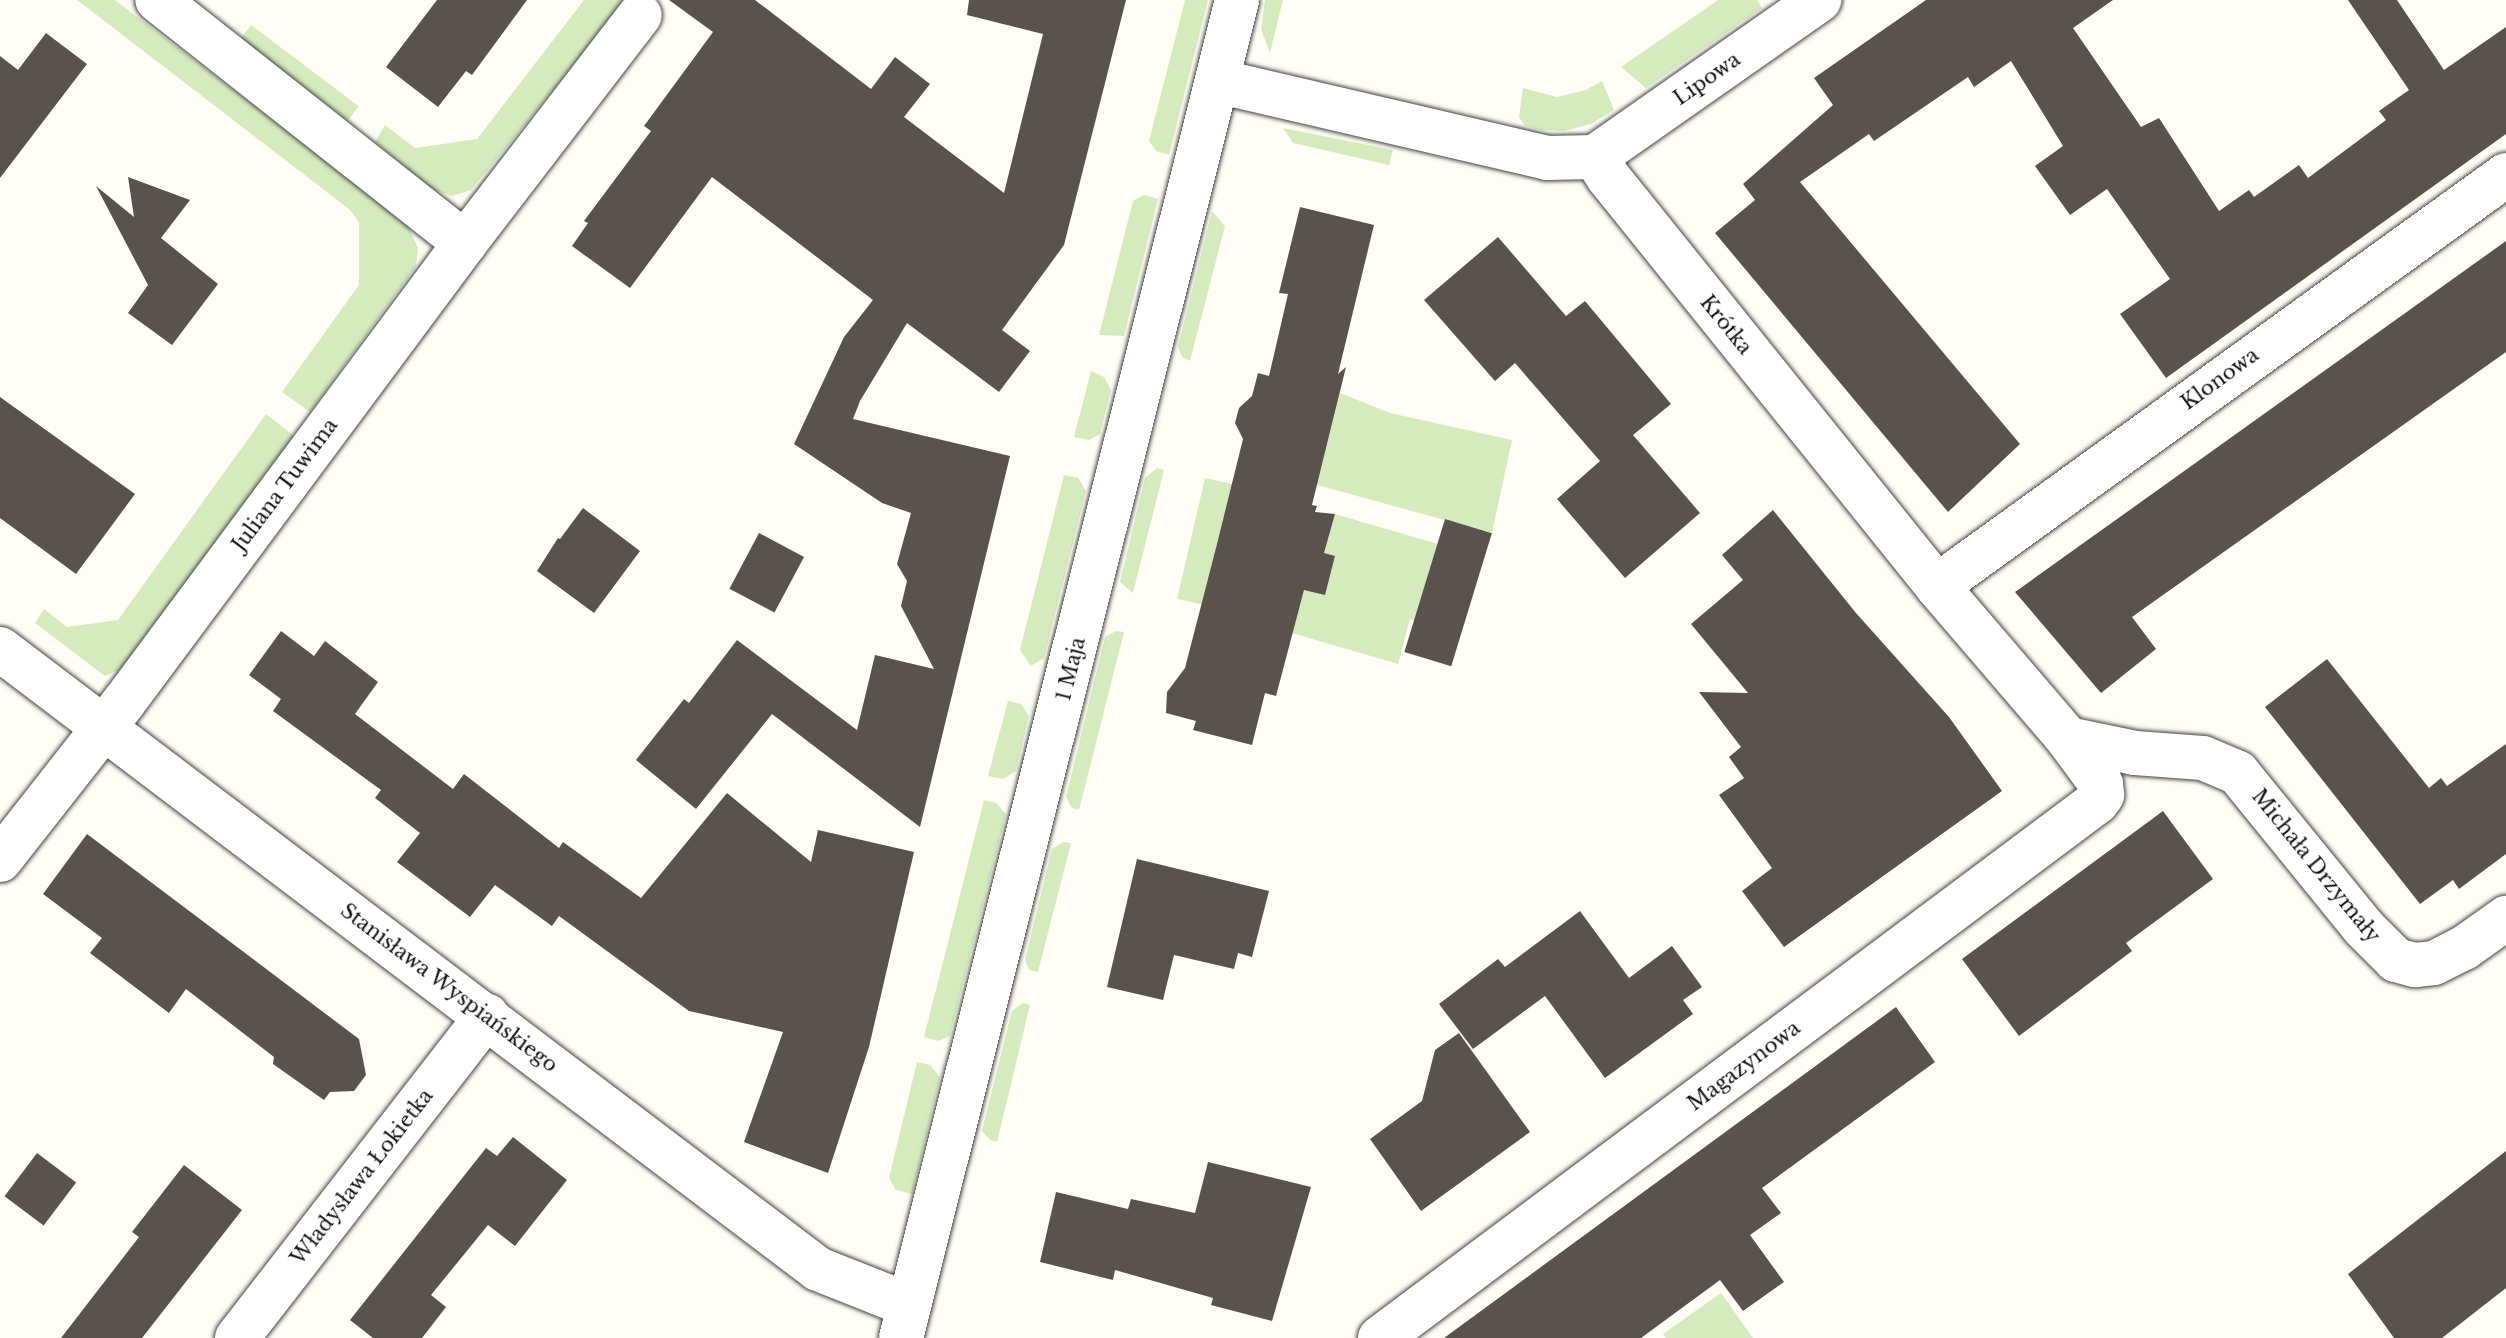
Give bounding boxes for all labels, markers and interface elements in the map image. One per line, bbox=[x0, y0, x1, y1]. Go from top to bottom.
street label: Lipowa bbox=[1669, 48, 1745, 110]
street label: Krótka bbox=[1695, 291, 1757, 359]
street label: Klonowa bbox=[2177, 343, 2263, 415]
street label: Juliana Tuwima bbox=[227, 414, 343, 556]
street label: 1 Maja bbox=[1052, 635, 1090, 703]
street label: Michała Drzymały bbox=[2247, 784, 2385, 948]
street label: Stanisława Wyspiańskiego bbox=[335, 898, 563, 1078]
street label: Magazynowa bbox=[1683, 1016, 1805, 1116]
street label: Władysława Łokietka bbox=[286, 1084, 438, 1270]

